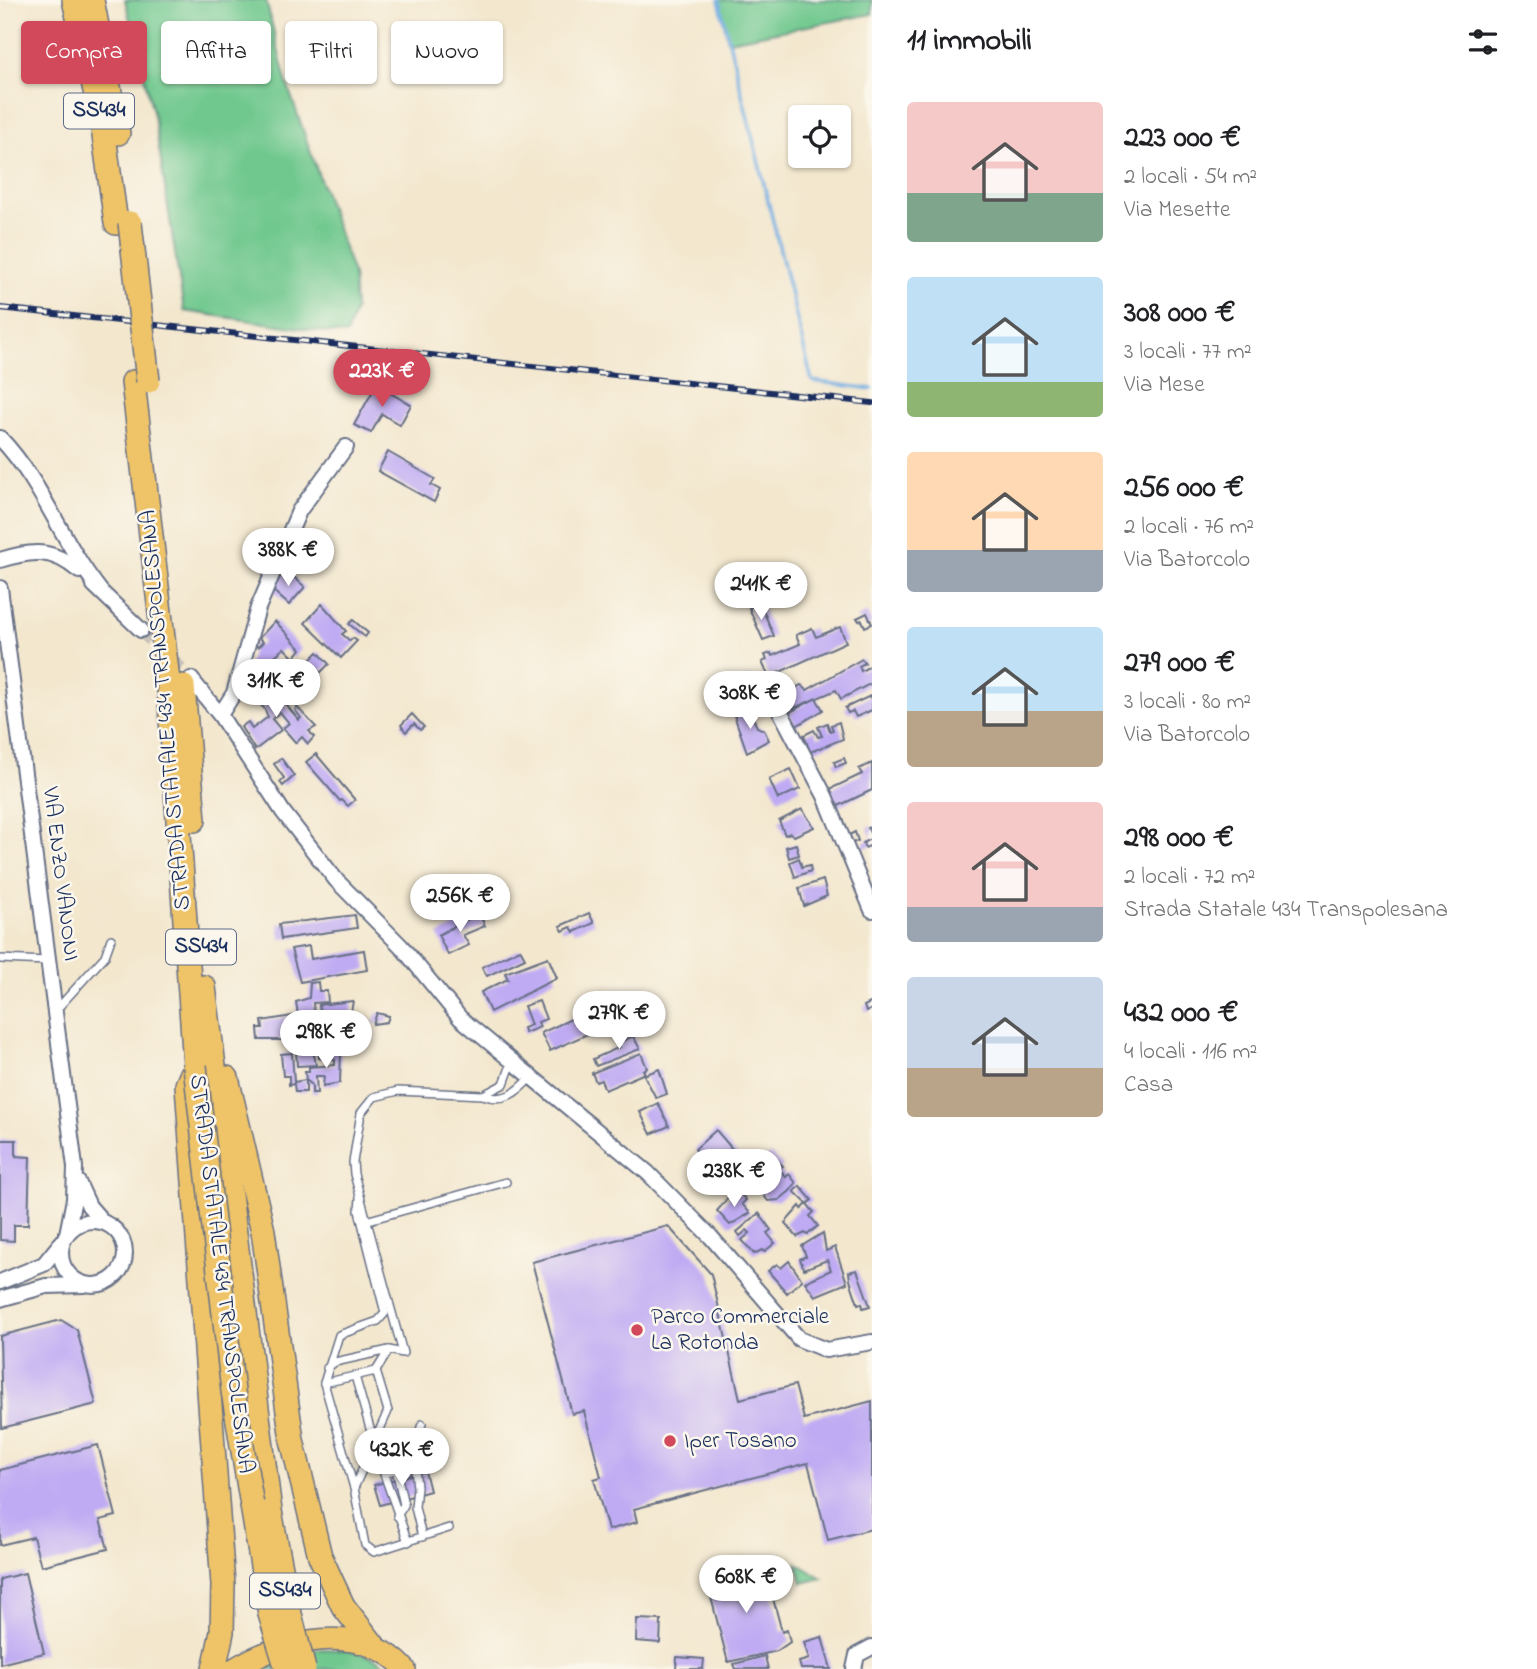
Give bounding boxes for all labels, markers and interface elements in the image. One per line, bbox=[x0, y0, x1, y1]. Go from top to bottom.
text: 11 immobili bbox=[907, 20, 1032, 64]
chip: Compra bbox=[21, 21, 147, 84]
chip: Affitta bbox=[161, 21, 271, 84]
chip: Filtri bbox=[285, 21, 377, 84]
chip: Nuovo bbox=[391, 21, 503, 84]
icon: filters bbox=[1464, 23, 1502, 61]
road number: SS434 bbox=[64, 94, 134, 128]
map controls bbox=[788, 105, 851, 168]
button: locate bbox=[788, 105, 851, 168]
text: 223 000 € bbox=[1124, 117, 1241, 161]
icon: home bbox=[963, 130, 1047, 214]
text: 2 locali · 54 m² bbox=[1124, 161, 1257, 194]
text: Via Mesette bbox=[1124, 194, 1230, 227]
text: 308 000 € bbox=[1124, 292, 1235, 336]
icon: home bbox=[963, 305, 1047, 389]
text: 3 locali · 77 m² bbox=[1124, 336, 1252, 369]
pin: 223K € bbox=[325, 350, 439, 409]
text: 223K € bbox=[349, 355, 415, 388]
text: Via Mese bbox=[1124, 369, 1205, 402]
text: 256 000 € bbox=[1124, 467, 1244, 511]
icon: home bbox=[963, 480, 1047, 564]
street label: STRADA STATALE 434 TRANSPOLESANA bbox=[132, 508, 200, 912]
text: 2 locali · 76 m² bbox=[1124, 511, 1254, 544]
pin: 388K € bbox=[231, 528, 345, 588]
text: 388K € bbox=[258, 534, 318, 567]
text: Via Batorcolo bbox=[1124, 544, 1250, 577]
pin: 241K € bbox=[704, 562, 818, 622]
text: 241K € bbox=[730, 568, 792, 601]
text: 279 000 € bbox=[1124, 642, 1235, 686]
icon: home bbox=[963, 655, 1047, 739]
pin: 311K € bbox=[219, 660, 333, 719]
text: 311K € bbox=[247, 665, 305, 698]
pin: 308K € bbox=[693, 672, 807, 731]
text: 308K € bbox=[720, 677, 781, 710]
text: 3 locali · 80 m² bbox=[1124, 686, 1251, 719]
text: Via Batorcolo bbox=[1124, 719, 1250, 752]
street label: VIA ENZO VANONI bbox=[33, 784, 87, 963]
text: 298 000 € bbox=[1124, 817, 1234, 861]
icon: home bbox=[963, 830, 1047, 914]
text: 2 locali · 72 m² bbox=[1124, 861, 1255, 894]
pin: 256K € bbox=[403, 874, 517, 934]
text: 256K € bbox=[426, 880, 494, 913]
text: Strada Statale 434 Transpolesana bbox=[1124, 894, 1448, 927]
road number: SS434 bbox=[166, 930, 236, 964]
pin: 279K € bbox=[562, 992, 676, 1051]
text: 432 000 € bbox=[1124, 992, 1238, 1036]
text: 279K € bbox=[589, 997, 649, 1030]
icon: home bbox=[963, 1005, 1047, 1089]
pin: 298K € bbox=[269, 1010, 383, 1070]
text: 298K € bbox=[296, 1016, 356, 1049]
text: 4 locali · 116 m² bbox=[1124, 1036, 1257, 1069]
text: Casa bbox=[1124, 1069, 1173, 1102]
street label: STRADA STATALE 434 TRANSPOLESANA bbox=[180, 1072, 262, 1476]
pin: 238K € bbox=[677, 1150, 791, 1209]
text: 238K € bbox=[703, 1155, 765, 1188]
place label: Parco Commerciale La Rotonda bbox=[651, 1301, 830, 1360]
marker: Parco Commerciale La Rotonda bbox=[629, 1322, 645, 1338]
place label: Iper Tosano bbox=[684, 1425, 797, 1458]
pin: 432K € bbox=[345, 1428, 459, 1488]
marker: Iper Tosano bbox=[662, 1433, 678, 1449]
text: 432K € bbox=[370, 1434, 434, 1467]
pin: 608K € bbox=[689, 1556, 803, 1615]
text: 608K € bbox=[715, 1561, 777, 1594]
road number: SS434 bbox=[250, 1574, 320, 1608]

